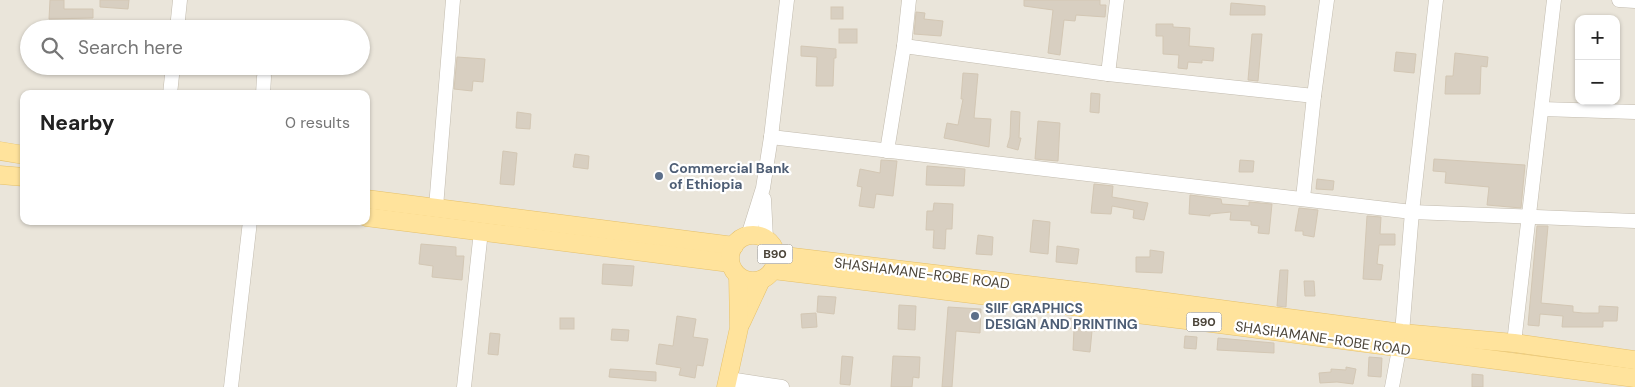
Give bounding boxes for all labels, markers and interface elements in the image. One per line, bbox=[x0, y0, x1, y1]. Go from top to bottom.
map controls bbox=[1575, 15, 1620, 105]
button: + bbox=[1575, 15, 1620, 60]
search box bbox=[20, 20, 370, 75]
icon: search bbox=[38, 34, 66, 62]
text: Search here bbox=[78, 35, 183, 60]
button: − bbox=[1575, 60, 1620, 105]
text: Nearby bbox=[40, 109, 114, 137]
text: 0 results bbox=[285, 112, 350, 133]
place label: Commercial Bank of Ethiopia bbox=[669, 159, 790, 193]
marker: Commercial Bank of Ethiopia bbox=[653, 170, 665, 182]
road number: B90 bbox=[758, 244, 792, 264]
street label: SHASHAMANE-ROBE ROAD bbox=[833, 253, 1011, 293]
place label: SIIF GRAPHICS DESIGN AND PRINTING bbox=[985, 299, 1138, 333]
marker: SIIF GRAPHICS DESIGN AND PRINTING bbox=[969, 310, 981, 322]
road number: B90 bbox=[1186, 313, 1222, 332]
street label: SHASHAMANE-ROBE ROAD bbox=[1234, 317, 1412, 359]

